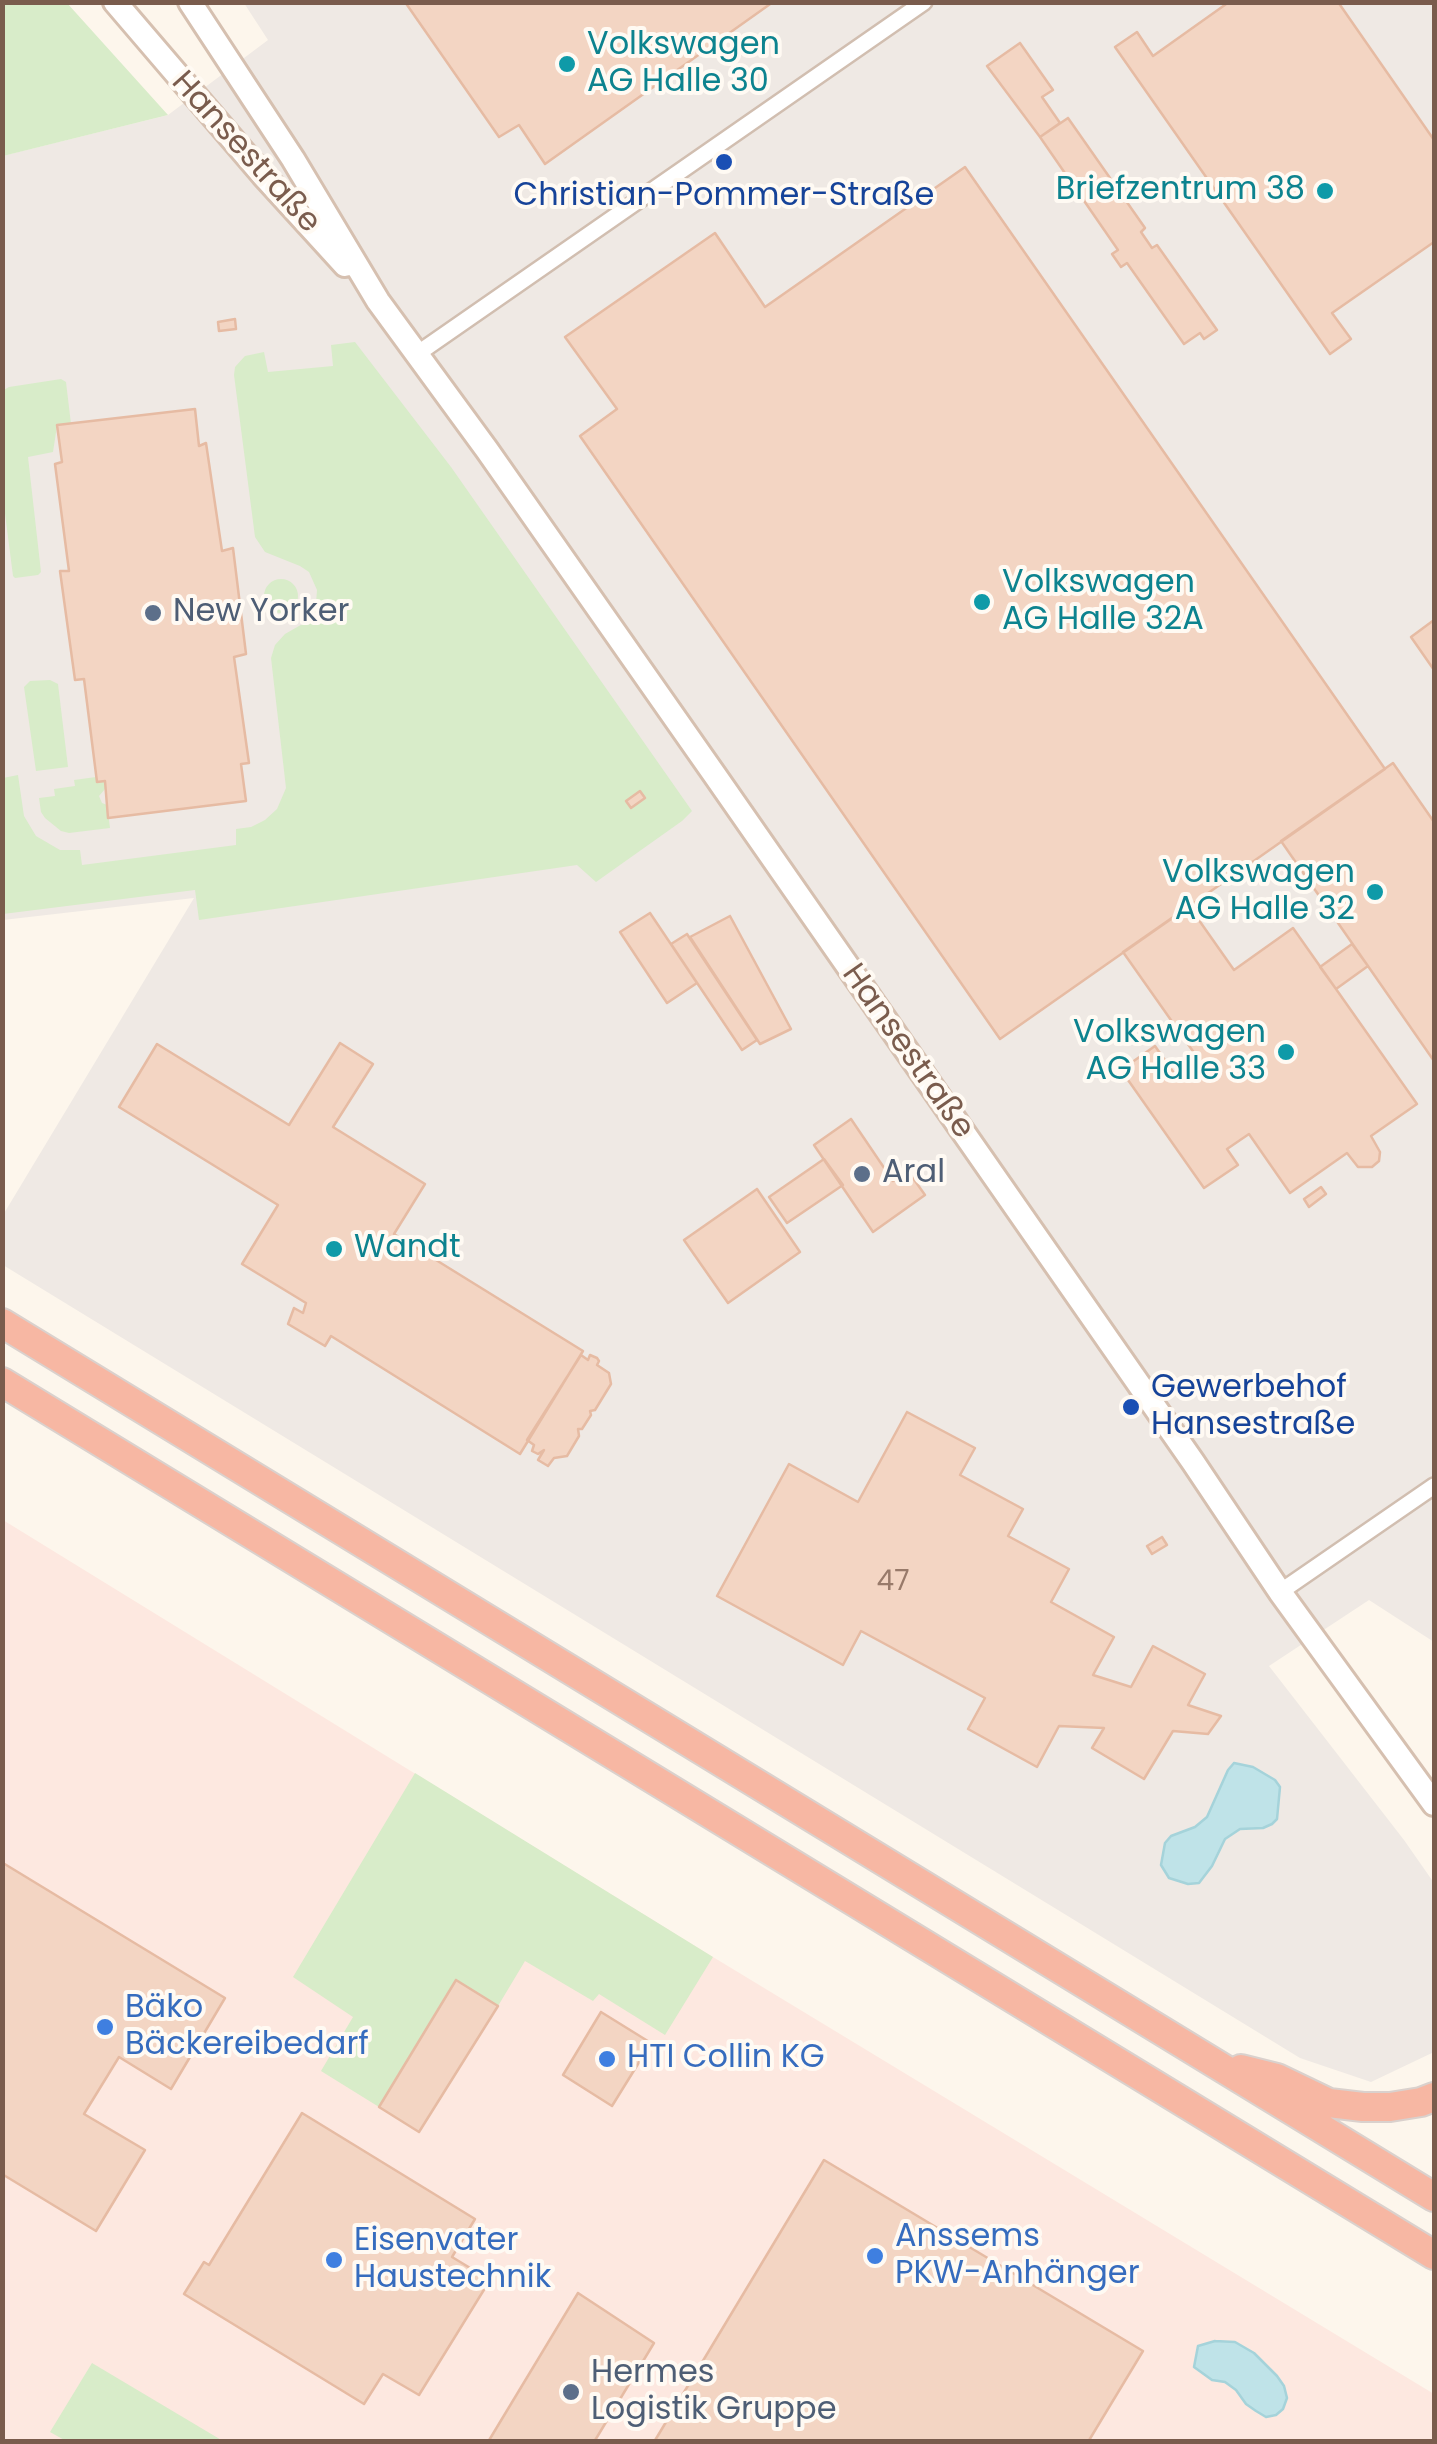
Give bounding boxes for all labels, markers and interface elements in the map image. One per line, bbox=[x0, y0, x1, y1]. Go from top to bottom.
place label: Volkswagen AG Halle 30 bbox=[587, 27, 780, 102]
marker: Volkswagen AG Halle 30 bbox=[556, 53, 578, 75]
street label: Hansestraße bbox=[162, 64, 328, 242]
marker: Christian-Pommer-Straße bbox=[713, 151, 735, 173]
place label: Briefzentrum 38 bbox=[1056, 172, 1305, 210]
place label: Christian-Pommer-Straße bbox=[514, 178, 934, 216]
marker: Briefzentrum 38 bbox=[1314, 180, 1336, 202]
place label: Volkswagen AG Halle 32A bbox=[1002, 565, 1204, 640]
marker: Volkswagen AG Halle 32A bbox=[971, 591, 993, 613]
place label: New Yorker bbox=[173, 594, 349, 632]
marker: New Yorker bbox=[142, 602, 164, 624]
place label: Volkswagen AG Halle 32 bbox=[1162, 855, 1355, 930]
marker: Volkswagen AG Halle 32 bbox=[1364, 881, 1386, 903]
street label: Hansestraße bbox=[833, 957, 981, 1147]
place label: Volkswagen AG Halle 33 bbox=[1073, 1015, 1266, 1090]
marker: Volkswagen AG Halle 33 bbox=[1275, 1041, 1297, 1063]
place label: Aral bbox=[882, 1155, 945, 1193]
marker: Aral bbox=[851, 1163, 873, 1185]
place label: Wandt bbox=[354, 1230, 461, 1268]
marker: Wandt bbox=[323, 1238, 345, 1260]
place label: Gewerbehof Hansestraße bbox=[1151, 1370, 1355, 1445]
marker: Gewerbehof Hansestraße bbox=[1120, 1396, 1142, 1418]
house number: 47 bbox=[877, 1566, 909, 1600]
place label: Bäko Bäckereibedarf bbox=[125, 1990, 369, 2065]
marker: Bäko Bäckereibedarf bbox=[94, 2016, 116, 2038]
place label: HTI Collin KG bbox=[627, 2040, 825, 2078]
marker: HTI Collin KG bbox=[596, 2048, 618, 2070]
place label: Anssems PKW-Anhänger bbox=[895, 2219, 1140, 2294]
place label: Eisenvater Haustechnik bbox=[354, 2223, 551, 2298]
marker: Anssems PKW-Anhänger bbox=[864, 2245, 886, 2267]
marker: Eisenvater Haustechnik bbox=[323, 2249, 345, 2271]
place label: Hermes Logistik Gruppe bbox=[591, 2355, 836, 2430]
marker: Hermes Logistik Gruppe bbox=[560, 2381, 582, 2403]

